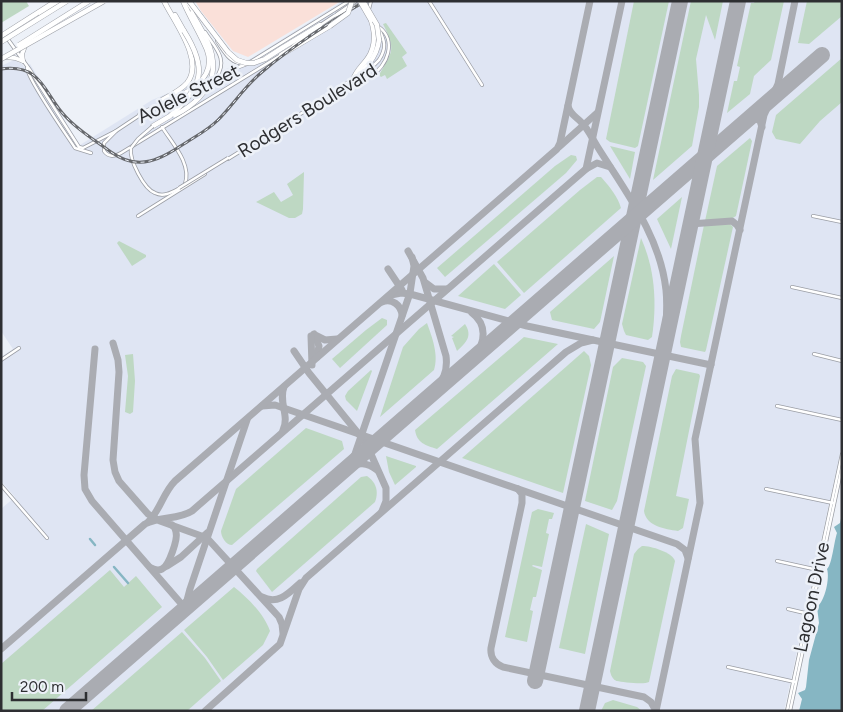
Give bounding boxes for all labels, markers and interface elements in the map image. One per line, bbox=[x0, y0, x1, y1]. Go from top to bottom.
street label: Rodgers Boulevard bbox=[233, 58, 381, 163]
street label: Aolele Street bbox=[133, 59, 243, 128]
street label: Lagoon Drive bbox=[789, 540, 834, 654]
scale bar bbox=[12, 670, 86, 702]
text: 200 m bbox=[20, 678, 64, 696]

